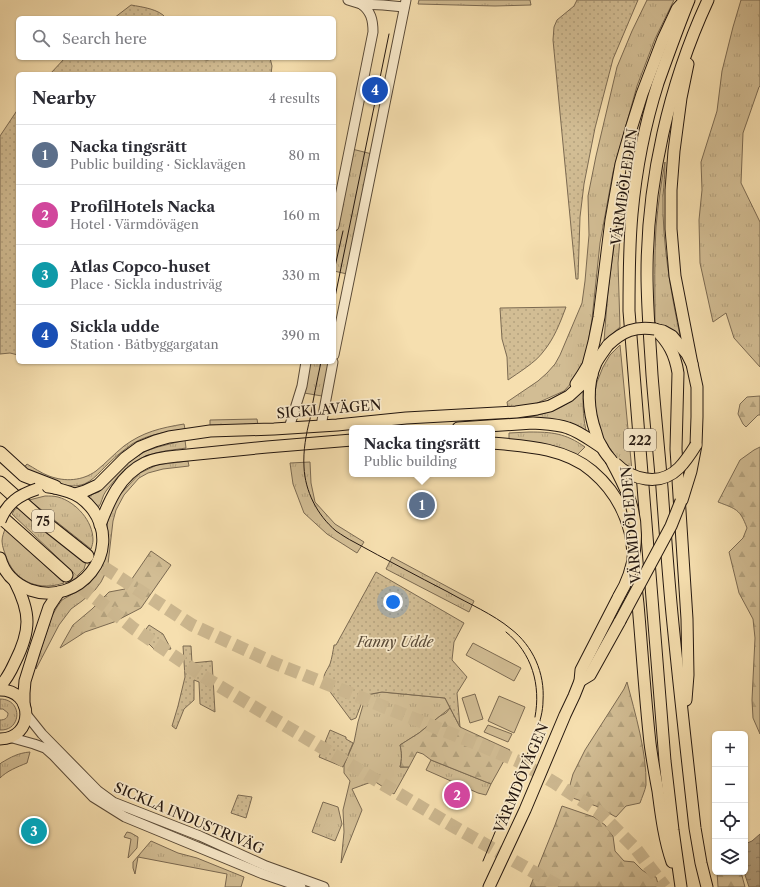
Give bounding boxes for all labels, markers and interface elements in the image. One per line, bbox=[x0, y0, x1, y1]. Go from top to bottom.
search box bbox=[16, 16, 336, 60]
icon: search bbox=[30, 27, 52, 49]
text: Search here bbox=[62, 29, 147, 48]
pin: 4 bbox=[362, 75, 388, 105]
text: Nearby bbox=[32, 88, 96, 108]
text: 4 results bbox=[269, 90, 320, 106]
street label: VÄRMDÖLEDEN bbox=[607, 127, 641, 248]
text: Nacka tingsrätt bbox=[70, 137, 187, 156]
text: 1 bbox=[42, 147, 48, 163]
text: 80 m bbox=[288, 147, 320, 163]
text: Public building · Sicklavägen bbox=[70, 156, 246, 172]
text: ProfilHotels Nacka bbox=[70, 197, 215, 216]
text: 2 bbox=[41, 207, 49, 223]
text: 160 m bbox=[283, 207, 320, 223]
text: Hotel · Värmdövägen bbox=[70, 216, 199, 232]
text: Atlas Copco-huset bbox=[70, 257, 210, 276]
text: 3 bbox=[41, 267, 49, 283]
text: 330 m bbox=[282, 267, 320, 283]
text: Place · Sickla industriväg bbox=[70, 276, 222, 292]
text: Sickla udde bbox=[70, 317, 160, 336]
text: 4 bbox=[41, 327, 49, 343]
text: 390 m bbox=[281, 327, 320, 343]
text: Station · Båtbyggargatan bbox=[70, 336, 219, 352]
street label: SICKLAVÄGEN bbox=[276, 395, 383, 423]
popup bbox=[349, 425, 495, 477]
road number: 222 bbox=[624, 429, 656, 451]
text: Nacka tingsrätt bbox=[364, 434, 480, 453]
text: Public building bbox=[364, 453, 457, 469]
street label: VÄRMDÖLEDEN bbox=[617, 465, 645, 585]
pin: 1 bbox=[409, 490, 435, 520]
road number: 75 bbox=[32, 510, 54, 532]
your location bbox=[383, 592, 403, 612]
park label: Fanny Udde bbox=[356, 633, 435, 651]
street label: VÄRMDÖVÄGEN bbox=[489, 720, 552, 837]
map controls bbox=[712, 731, 748, 875]
button: + bbox=[712, 731, 748, 767]
button: − bbox=[712, 767, 748, 803]
street label: SICKLA INDUSTRIVÄG bbox=[111, 778, 267, 858]
pin: 2 bbox=[444, 780, 470, 810]
button: locate bbox=[712, 803, 748, 839]
pin: 3 bbox=[21, 816, 47, 846]
button: layers bbox=[712, 839, 748, 875]

